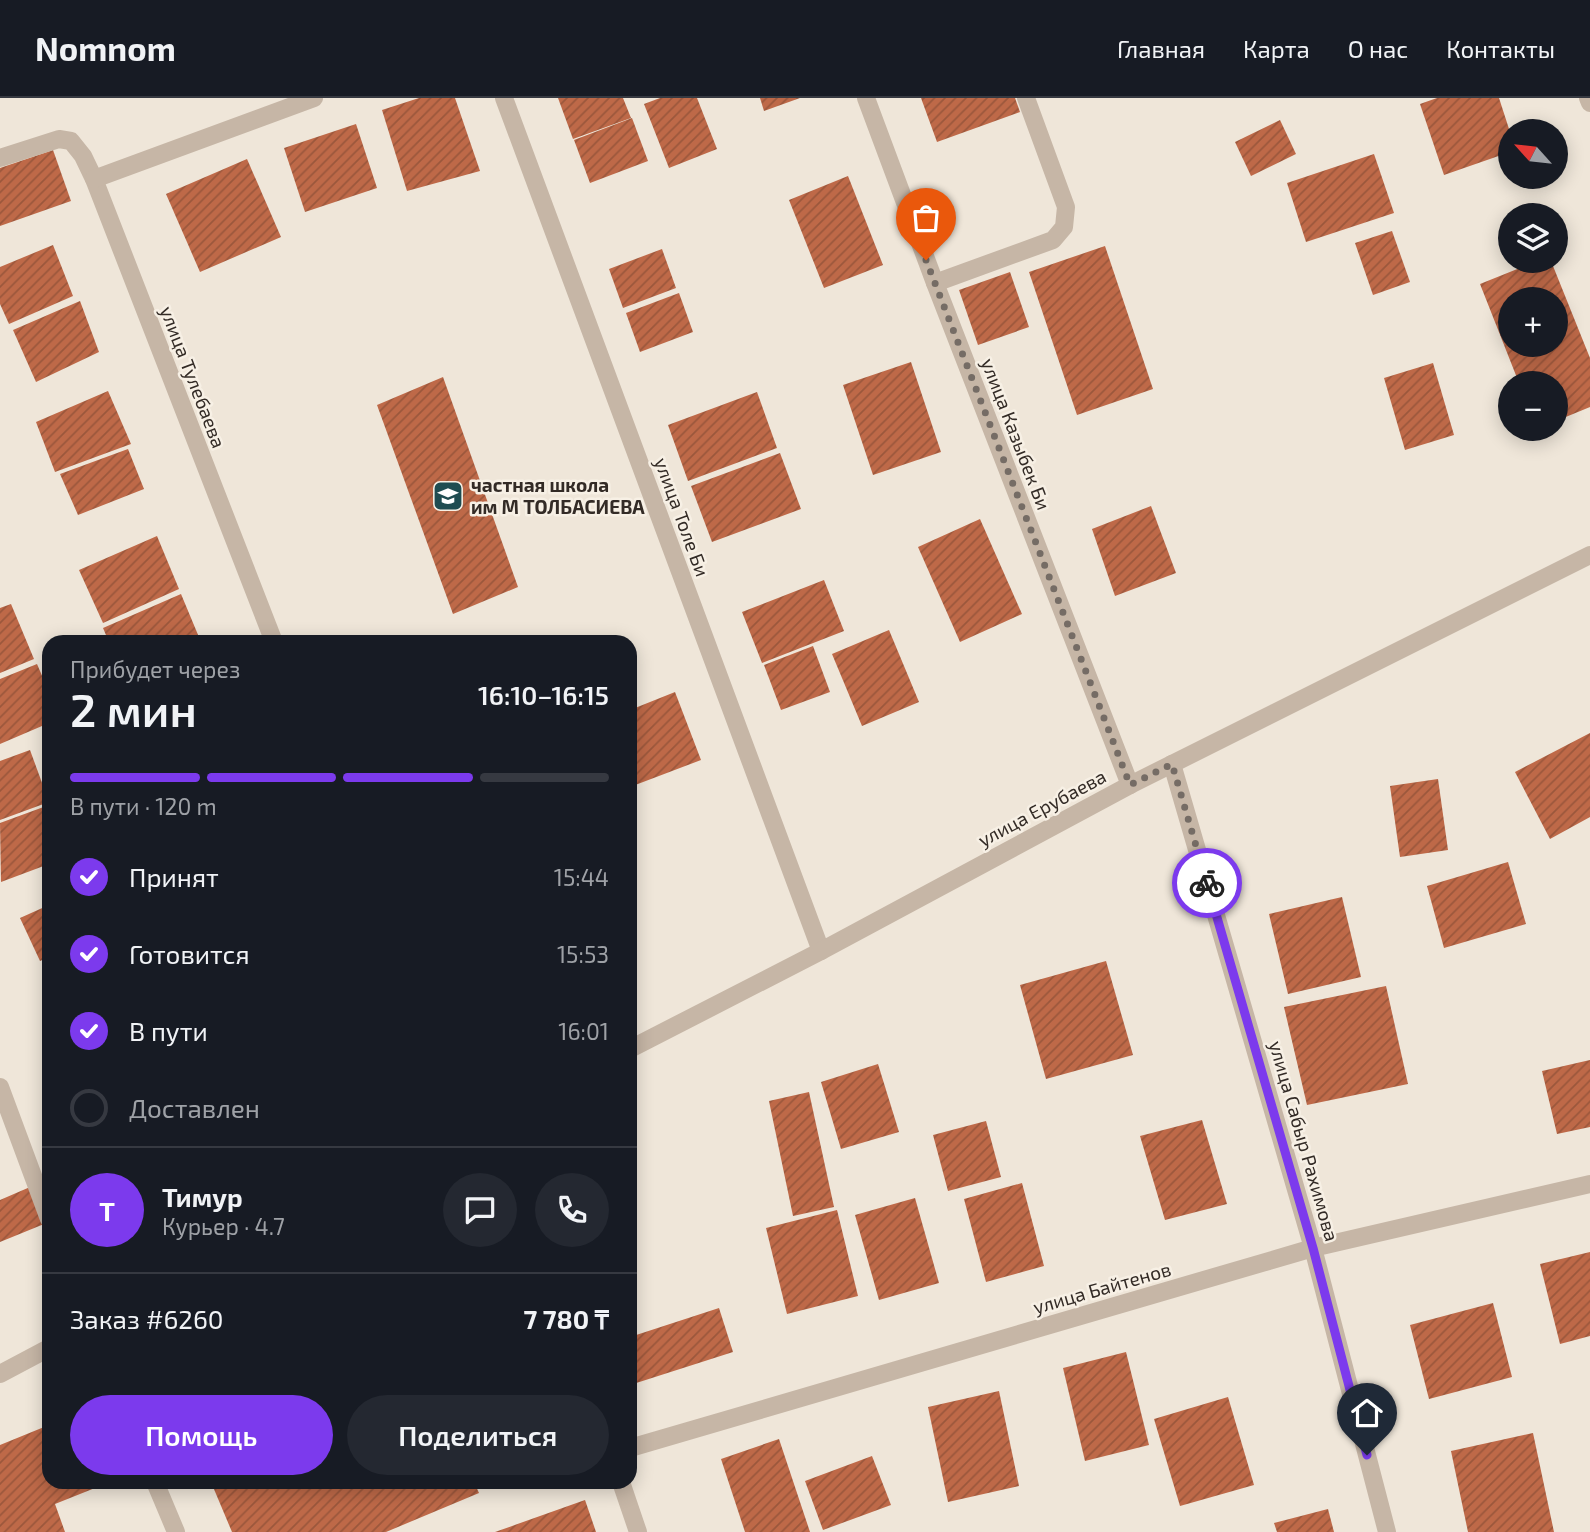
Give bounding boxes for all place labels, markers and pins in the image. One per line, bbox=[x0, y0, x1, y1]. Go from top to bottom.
pin bbox=[896, 188, 956, 260]
place label: частная школа им М ТОЛБАСИЕВА bbox=[471, 473, 645, 518]
school or university icon: частная школа им М ТОЛБАСИЕВА bbox=[431, 479, 465, 513]
pin bbox=[1337, 1383, 1397, 1455]

